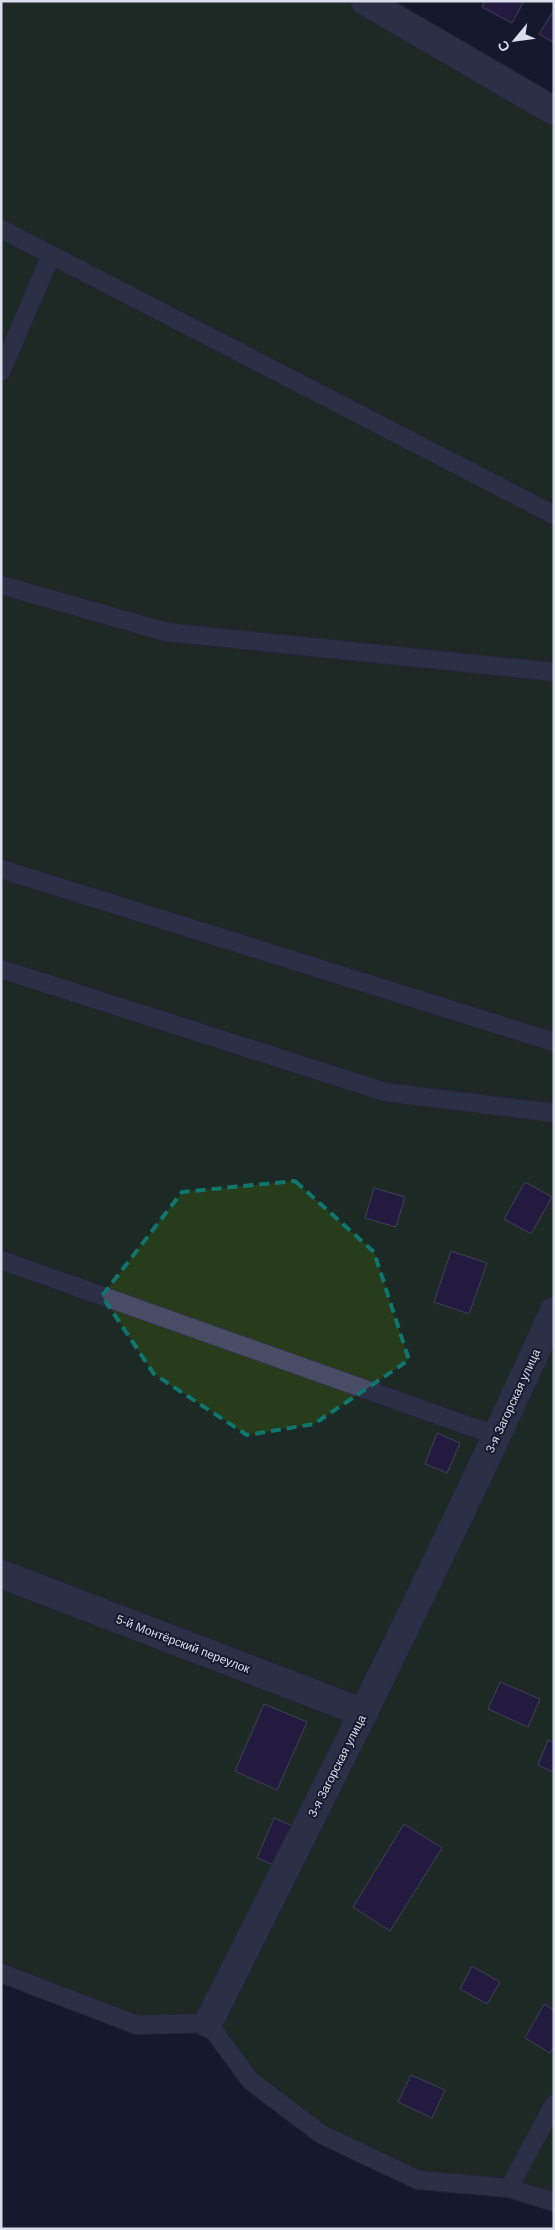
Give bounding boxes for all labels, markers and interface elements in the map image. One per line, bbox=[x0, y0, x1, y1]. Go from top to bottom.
north arrow bbox=[490, 15, 540, 65]
text: С bbox=[494, 38, 513, 55]
street label: 3-я Загорская улица bbox=[483, 1347, 543, 1455]
street label: 5-й Монтёрский переулок bbox=[114, 1612, 253, 1676]
street label: 3-я Загорская улица bbox=[305, 1712, 369, 1819]

